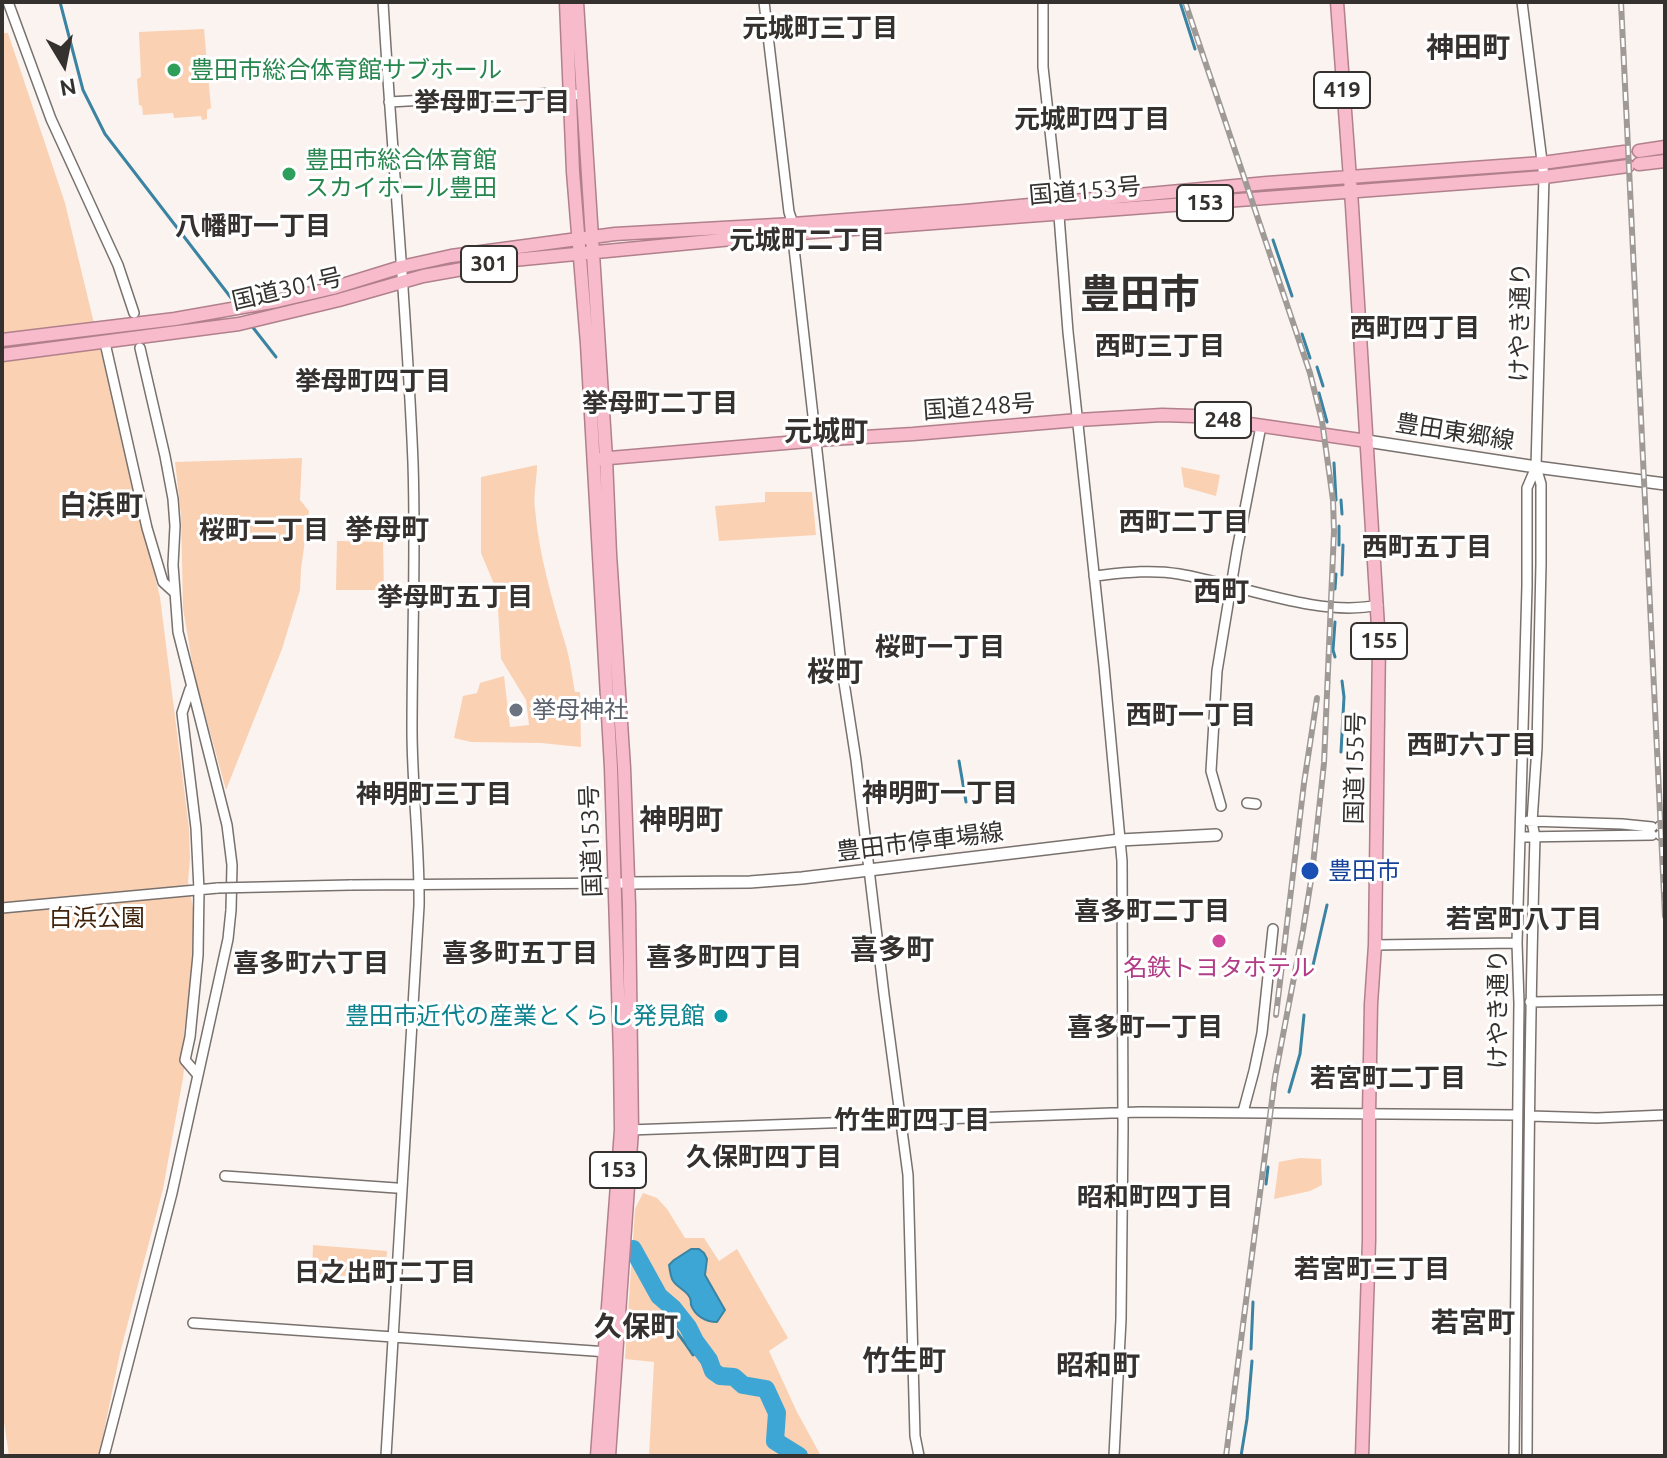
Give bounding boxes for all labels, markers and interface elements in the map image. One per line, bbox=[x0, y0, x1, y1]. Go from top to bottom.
district label: 元城町三丁目 bbox=[742, 12, 898, 44]
north arrow bbox=[24, 24, 104, 104]
district label: 神田町 bbox=[1426, 31, 1510, 65]
place label: 豊田市総合体育館サブホール bbox=[190, 56, 502, 84]
marker: 豊田市総合体育館サブホール bbox=[165, 61, 183, 79]
road number: 419 bbox=[1314, 72, 1370, 108]
text: N bbox=[58, 74, 79, 102]
district label: 挙母町三丁目 bbox=[414, 86, 570, 118]
district label: 元城町四丁目 bbox=[1014, 103, 1170, 135]
place label: 豊田市総合体育館 スカイホール豊田 bbox=[305, 146, 497, 202]
marker: 豊田市総合体育館 スカイホール豊田 bbox=[280, 165, 298, 183]
street label: 国道153号 bbox=[1028, 172, 1142, 210]
road number: 153 bbox=[1177, 185, 1233, 221]
district label: 八幡町一丁目 bbox=[175, 210, 331, 242]
district label: 元城町二丁目 bbox=[729, 224, 885, 256]
road number: 301 bbox=[461, 246, 517, 282]
street label: 国道301号 bbox=[229, 262, 345, 316]
street label: けやき通り bbox=[1505, 262, 1535, 382]
district label: 豊田市 bbox=[1080, 271, 1200, 319]
district label: 西町四丁目 bbox=[1350, 312, 1480, 344]
district label: 西町三丁目 bbox=[1095, 330, 1225, 362]
district label: 挙母町四丁目 bbox=[295, 365, 451, 397]
district label: 挙母町二丁目 bbox=[582, 387, 738, 419]
street label: 国道248号 bbox=[922, 389, 1036, 425]
road number: 248 bbox=[1195, 402, 1251, 438]
street label: 豊田東郷線 bbox=[1393, 408, 1517, 456]
district label: 元城町 bbox=[784, 415, 868, 449]
district label: 白浜町 bbox=[59, 489, 143, 523]
district label: 西町二丁目 bbox=[1119, 506, 1249, 538]
district label: 挙母町 bbox=[345, 513, 429, 547]
district label: 桜町二丁目 bbox=[199, 514, 329, 546]
district label: 西町五丁目 bbox=[1362, 531, 1492, 563]
district label: 西町 bbox=[1193, 575, 1249, 609]
district label: 挙母町五丁目 bbox=[377, 581, 533, 613]
road number: 155 bbox=[1351, 623, 1407, 659]
district label: 桜町一丁目 bbox=[875, 631, 1005, 663]
district label: 桜町 bbox=[807, 655, 863, 689]
place label: 挙母神社 bbox=[532, 696, 628, 724]
district label: 西町一丁目 bbox=[1126, 699, 1256, 731]
marker: 挙母神社 bbox=[507, 701, 525, 719]
street label: 国道155号 bbox=[1340, 711, 1370, 825]
district label: 西町六丁目 bbox=[1407, 729, 1537, 761]
district label: 神明町一丁目 bbox=[862, 777, 1018, 809]
district label: 神明町三丁目 bbox=[356, 778, 512, 810]
street label: 国道153号 bbox=[575, 784, 607, 898]
district label: 神明町 bbox=[639, 803, 723, 837]
street label: 豊田市停車場線 bbox=[835, 817, 1005, 867]
place label: 豊田市 bbox=[1328, 857, 1400, 885]
marker: 豊田市 bbox=[1299, 860, 1321, 882]
district label: 喜多町二丁目 bbox=[1074, 895, 1230, 927]
district label: 若宮町八丁目 bbox=[1446, 903, 1602, 935]
park label: 白浜公園 bbox=[49, 904, 145, 932]
marker: 名鉄トヨタホテル bbox=[1210, 932, 1228, 950]
district label: 喜多町 bbox=[850, 933, 934, 967]
district label: 喜多町五丁目 bbox=[442, 937, 598, 969]
district label: 喜多町四丁目 bbox=[646, 941, 802, 973]
district label: 喜多町六丁目 bbox=[233, 947, 389, 979]
street label: けやき通り bbox=[1484, 949, 1512, 1069]
place label: 名鉄トヨタホテル bbox=[1123, 954, 1315, 982]
place label: 豊田市近代の産業とくらし発見館 bbox=[345, 1002, 705, 1030]
marker: 豊田市近代の産業とくらし発見館 bbox=[712, 1007, 730, 1025]
district label: 喜多町一丁目 bbox=[1067, 1011, 1223, 1043]
district label: 若宮町二丁目 bbox=[1310, 1062, 1466, 1094]
district label: 竹生町四丁目 bbox=[834, 1104, 990, 1136]
district label: 久保町四丁目 bbox=[686, 1141, 842, 1173]
road number: 153 bbox=[590, 1152, 646, 1188]
district label: 昭和町四丁目 bbox=[1077, 1181, 1233, 1213]
district label: 若宮町三丁目 bbox=[1294, 1253, 1450, 1285]
district label: 日之出町二丁目 bbox=[294, 1256, 476, 1288]
district label: 若宮町 bbox=[1431, 1306, 1515, 1340]
district label: 久保町 bbox=[594, 1310, 678, 1344]
district label: 竹生町 bbox=[862, 1344, 946, 1378]
district label: 昭和町 bbox=[1056, 1349, 1140, 1383]

